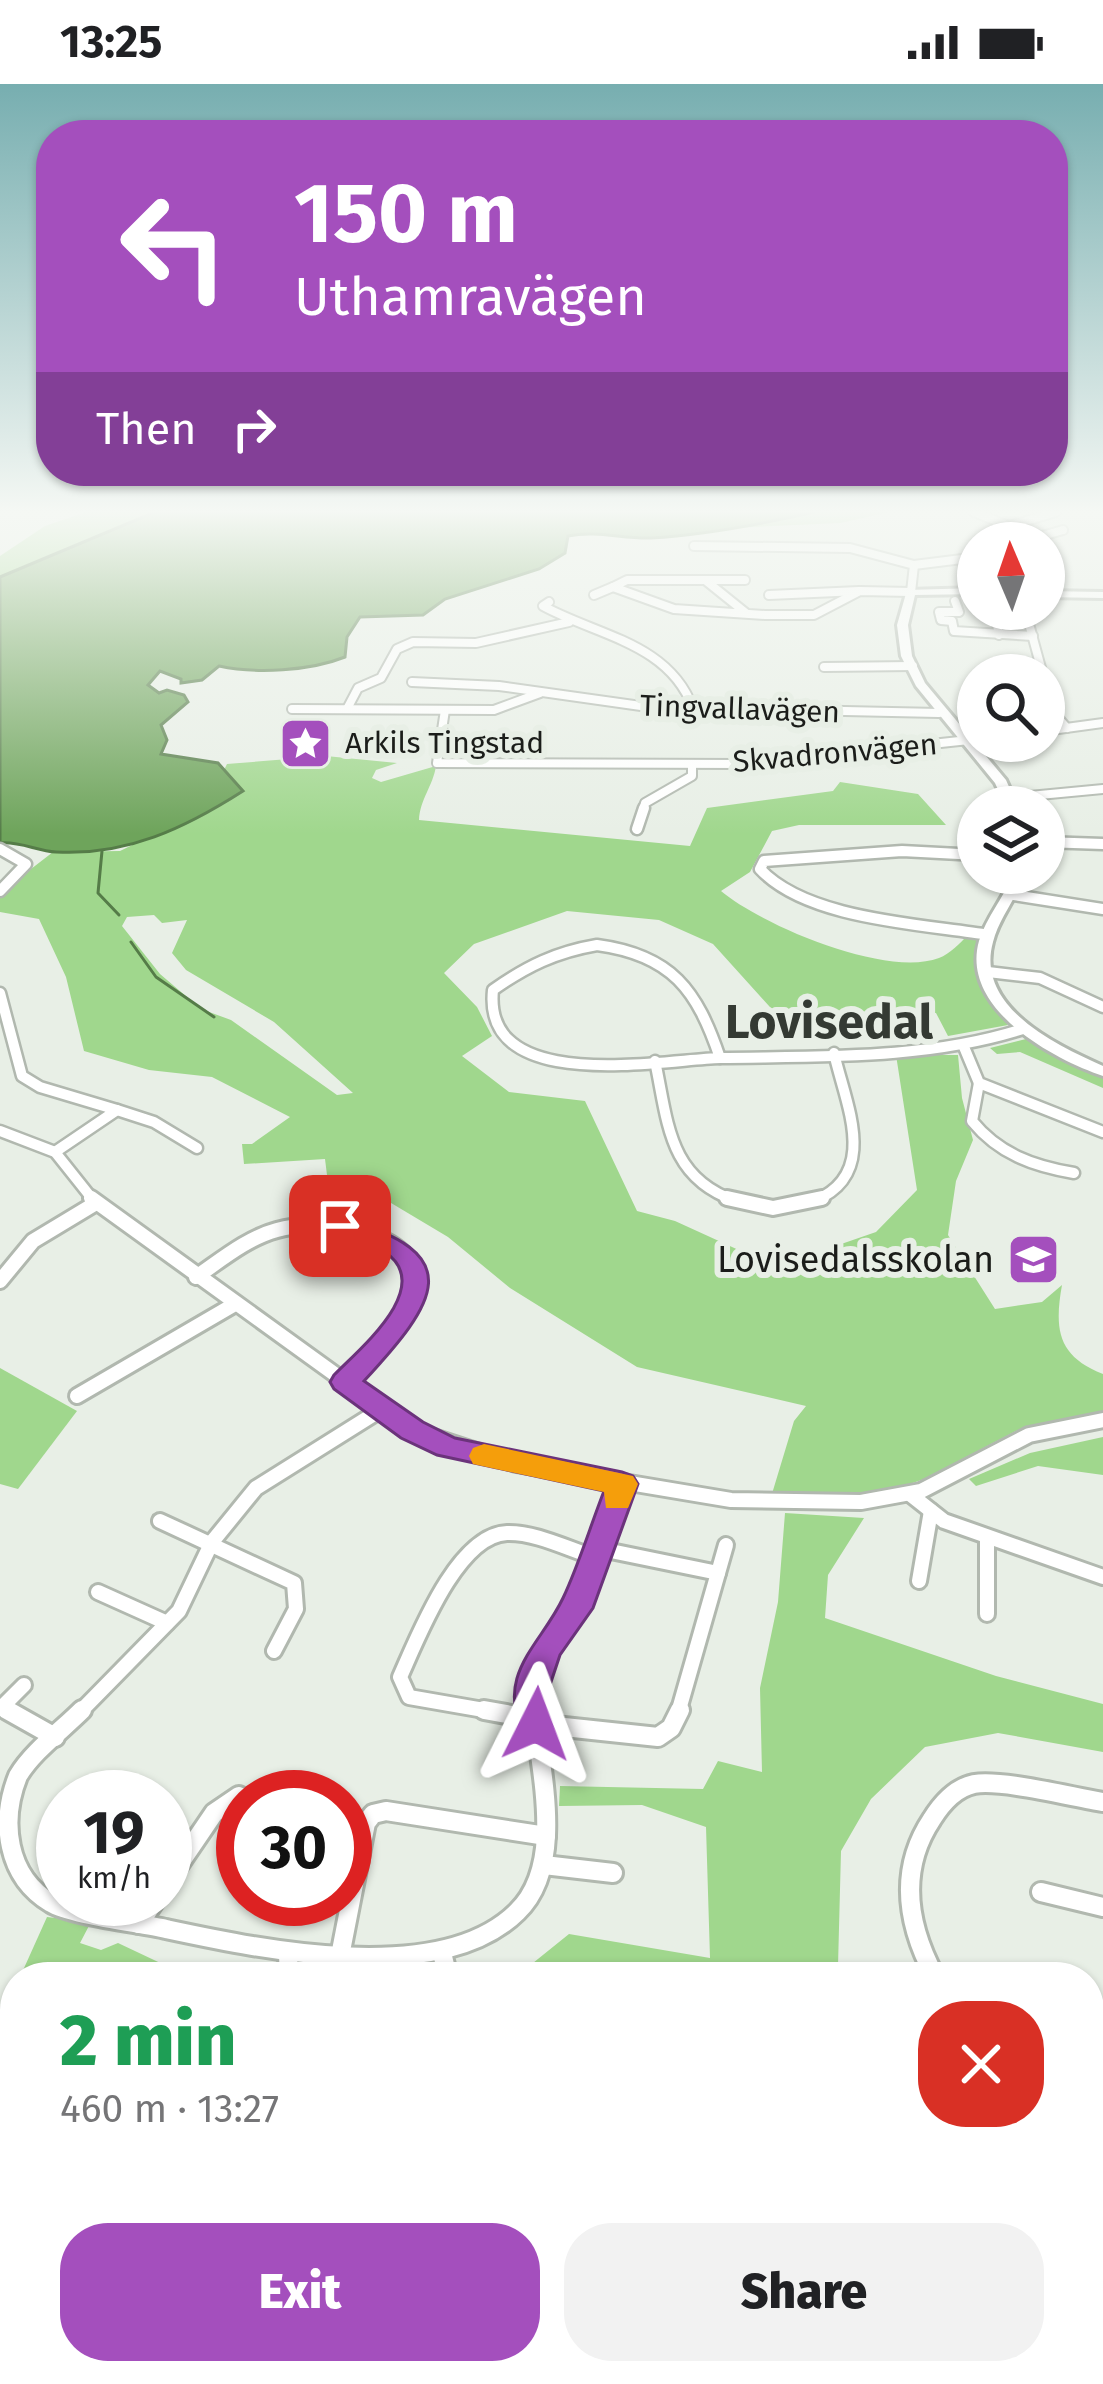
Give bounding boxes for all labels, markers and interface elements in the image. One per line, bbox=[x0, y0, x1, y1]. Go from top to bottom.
text: 13:25 bbox=[60, 15, 162, 69]
text: 150 m bbox=[294, 163, 518, 264]
icon: left bbox=[96, 168, 252, 324]
text: Uthamravägen bbox=[294, 265, 647, 329]
icon: right bbox=[221, 396, 287, 462]
text: Then bbox=[96, 402, 197, 456]
north arrow bbox=[957, 522, 1065, 630]
map controls bbox=[957, 522, 1065, 894]
button: search bbox=[957, 654, 1065, 762]
street label: Tingvallavägen bbox=[639, 688, 841, 730]
place icon: Arkils Tingstad bbox=[278, 715, 334, 771]
place label: Arkils Tingstad bbox=[345, 725, 544, 761]
street label: Skvadronvägen bbox=[731, 726, 939, 780]
button: layers bbox=[957, 786, 1065, 894]
district label: Lovisedal bbox=[725, 993, 934, 1051]
pin bbox=[289, 1175, 391, 1277]
icon: arrive bbox=[307, 1193, 373, 1259]
school or university icon: Lovisedalsskolan bbox=[1005, 1232, 1061, 1288]
place label: Lovisedalsskolan bbox=[717, 1238, 994, 1282]
position arrow bbox=[473, 1661, 599, 1787]
speed limit sign: 30 bbox=[216, 1770, 372, 1926]
text: 19 bbox=[83, 1797, 145, 1869]
text: km/h bbox=[77, 1860, 151, 1896]
text: 2 min bbox=[60, 1998, 236, 2084]
button: close bbox=[918, 2001, 1044, 2127]
text: 460 m · 13:27 bbox=[60, 2086, 279, 2132]
button: Exit bbox=[60, 2223, 540, 2361]
button: Share bbox=[564, 2223, 1044, 2361]

